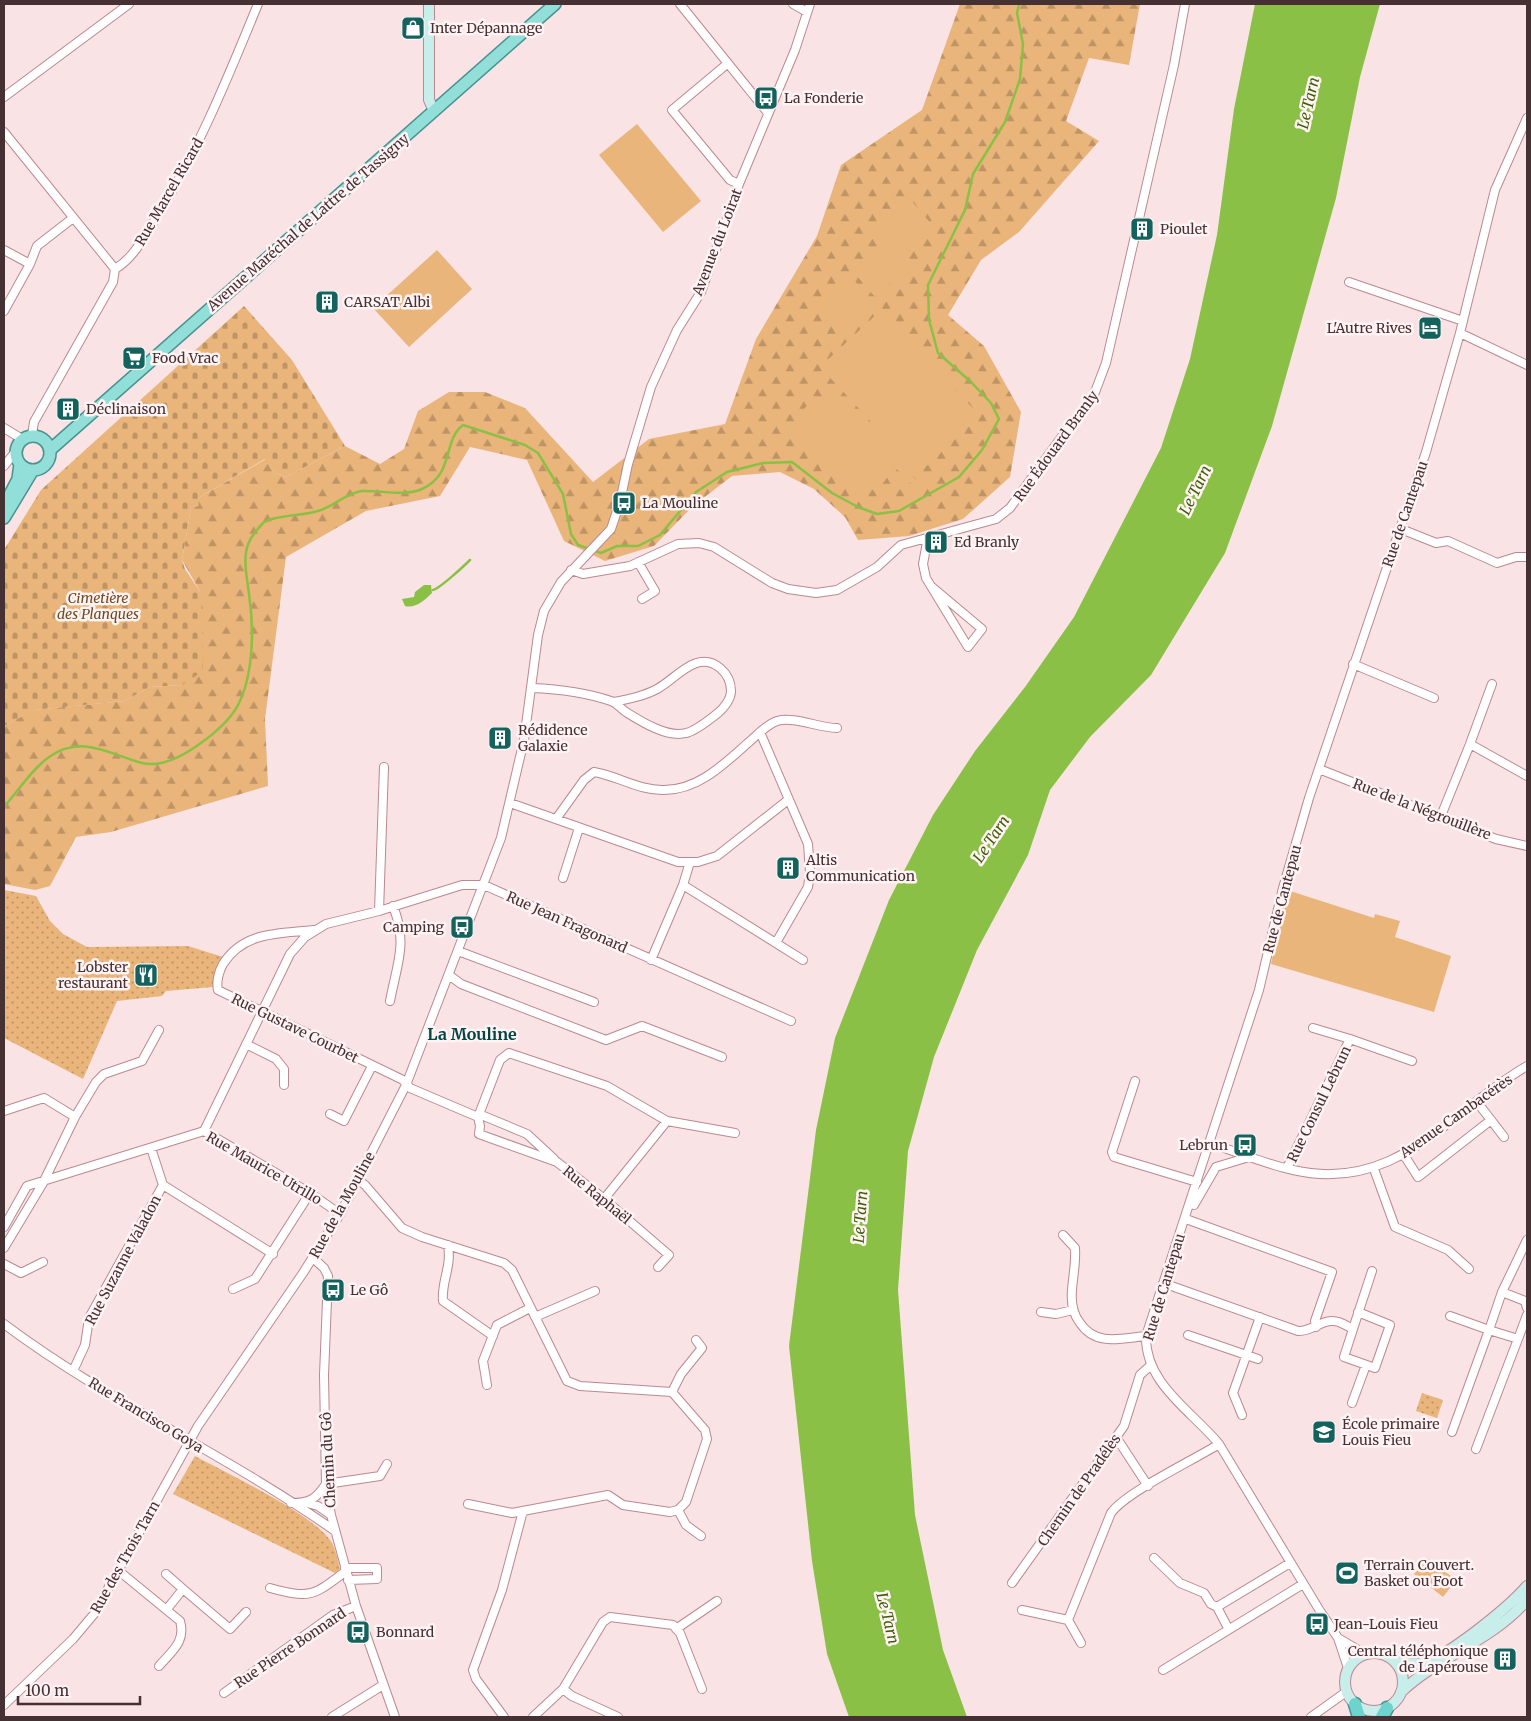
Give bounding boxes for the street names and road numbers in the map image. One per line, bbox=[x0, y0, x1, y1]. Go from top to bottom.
street label: Avenue Maréchal de Lattre de Tassigny bbox=[202, 129, 413, 315]
street label: Rue Marcel Ricard bbox=[131, 135, 207, 249]
street label: Avenue du Loirat bbox=[688, 185, 746, 299]
street label: Rue Édouard Branly bbox=[1010, 386, 1103, 505]
street label: Rue de Cantepau bbox=[1378, 458, 1432, 570]
street label: Rue de la Négrouillère bbox=[1350, 774, 1494, 844]
street label: Rue de Cantepau bbox=[1259, 843, 1305, 955]
street label: Rue Jean Fragonard bbox=[504, 887, 631, 957]
street label: Rue Gustave Courbet bbox=[228, 989, 362, 1067]
street label: Rue Consul Lebrun bbox=[1283, 1043, 1355, 1165]
street label: Avenue Cambacérès bbox=[1395, 1070, 1516, 1162]
street label: Rue Maurice Utrillo bbox=[203, 1128, 325, 1208]
street label: Rue de la Mouline bbox=[305, 1148, 379, 1262]
street label: Rue Raphaël bbox=[559, 1162, 635, 1229]
street label: Rue Suzanne Valadon bbox=[81, 1192, 165, 1328]
street label: Rue de Cantepau bbox=[1139, 1231, 1189, 1343]
street label: Rue Francisco Goya bbox=[85, 1374, 207, 1457]
street label: Chemin du Gô bbox=[317, 1412, 339, 1508]
street label: Chemin de Pradélès bbox=[1033, 1430, 1125, 1550]
street label: Rue des Trois Tarn bbox=[87, 1498, 163, 1616]
street label: Rue Pierre Bonnard bbox=[231, 1604, 350, 1692]

